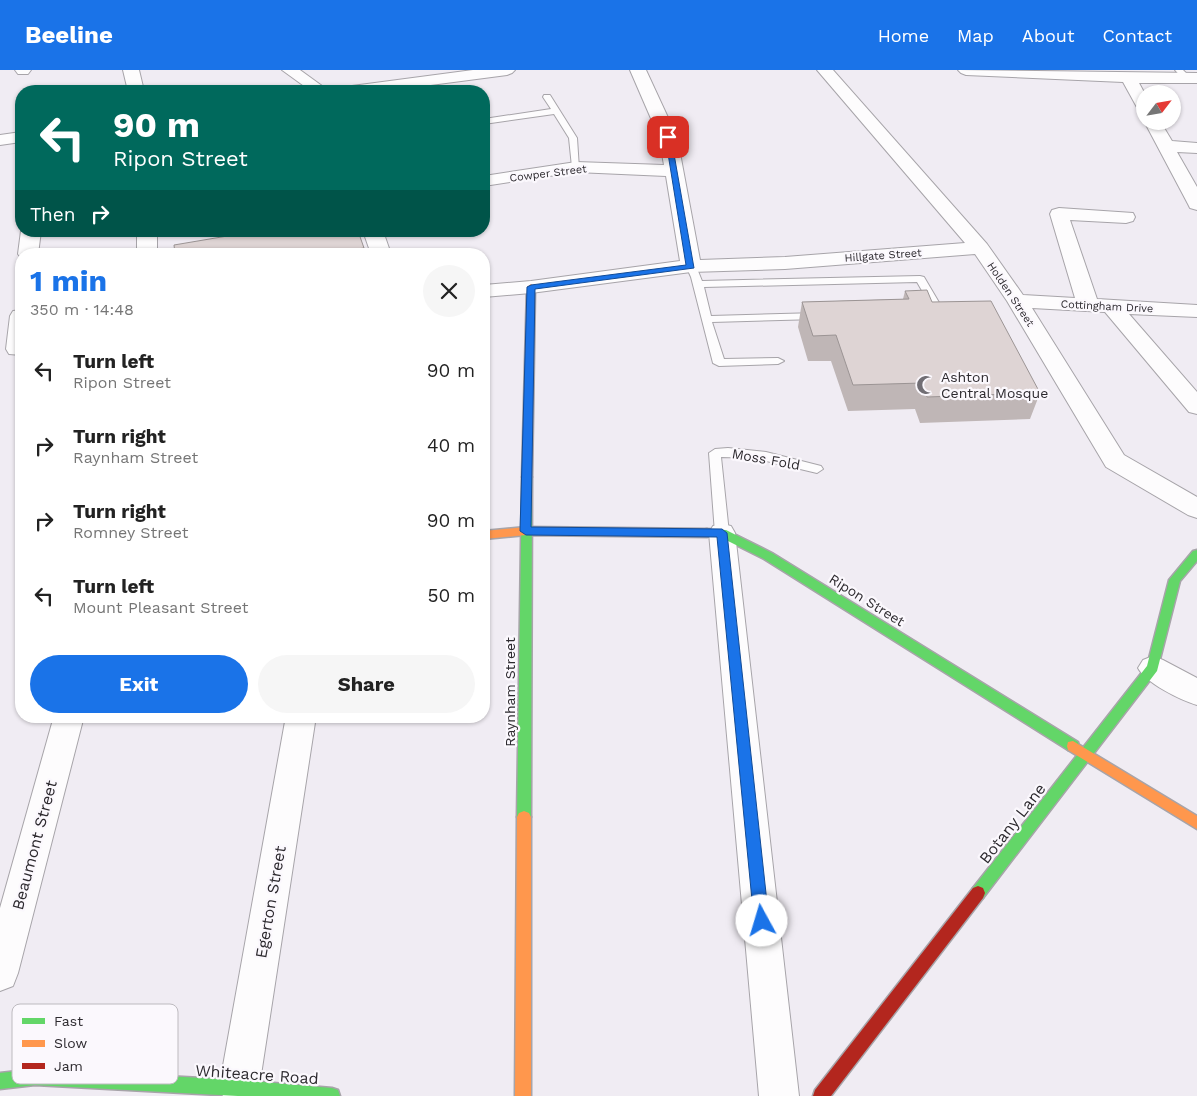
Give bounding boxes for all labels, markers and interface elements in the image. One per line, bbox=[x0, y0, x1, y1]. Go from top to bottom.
text: Beeline bbox=[25, 21, 113, 49]
text: Home bbox=[878, 25, 929, 46]
text: Map bbox=[957, 25, 994, 46]
text: About bbox=[1022, 25, 1074, 46]
text: Contact bbox=[1102, 25, 1172, 46]
north arrow bbox=[1136, 85, 1181, 130]
map controls bbox=[1136, 85, 1181, 130]
text: 90 m bbox=[113, 104, 200, 146]
icon: left bbox=[30, 105, 95, 170]
pin bbox=[647, 116, 689, 158]
icon: arrive bbox=[654, 123, 682, 151]
text: Ripon Street bbox=[113, 146, 248, 171]
street label: Cowper Street bbox=[509, 162, 588, 185]
icon: right bbox=[86, 200, 114, 228]
text: Then bbox=[30, 203, 76, 226]
street label: Hillgate Street bbox=[844, 246, 922, 265]
street label: Holden Street bbox=[984, 260, 1037, 329]
text: 1 min bbox=[30, 263, 107, 298]
button: close bbox=[423, 265, 475, 317]
street label: Cottingham Drive bbox=[1060, 298, 1154, 315]
text: 350 m · 14:48 bbox=[30, 300, 134, 319]
text: Turn left bbox=[73, 350, 154, 373]
icon: left bbox=[30, 357, 58, 385]
text: 90 m bbox=[427, 359, 475, 382]
place label: Ashton Central Mosque bbox=[941, 369, 1048, 401]
text: Ripon Street bbox=[73, 373, 171, 392]
mosque icon: Ashton Central Mosque bbox=[915, 374, 937, 396]
text: Turn right bbox=[73, 425, 166, 448]
icon: right bbox=[30, 432, 58, 460]
text: 40 m bbox=[427, 434, 475, 457]
street label: Moss Fold bbox=[731, 445, 801, 473]
text: Raynham Street bbox=[73, 448, 198, 467]
text: Turn right bbox=[73, 500, 166, 523]
icon: right bbox=[30, 507, 58, 535]
text: 90 m bbox=[427, 509, 475, 532]
text: Romney Street bbox=[73, 523, 188, 542]
street label: Ripon Street bbox=[826, 570, 908, 630]
text: Turn left bbox=[73, 575, 154, 598]
icon: left bbox=[30, 582, 58, 610]
text: 50 m bbox=[428, 584, 475, 607]
text: Mount Pleasant Street bbox=[73, 598, 249, 617]
street label: Raynham Street bbox=[502, 637, 518, 747]
button: Exit bbox=[30, 655, 248, 713]
button: Share bbox=[258, 655, 475, 713]
street label: Beaumont Street bbox=[8, 778, 61, 912]
street label: Botany Lane bbox=[975, 779, 1050, 867]
street label: Egerton Street bbox=[251, 844, 290, 960]
position arrow bbox=[735, 894, 787, 946]
legend bbox=[12, 1004, 178, 1084]
text: Fast bbox=[54, 1013, 83, 1029]
text: Slow bbox=[54, 1035, 87, 1051]
text: Jam bbox=[54, 1058, 83, 1074]
street label: Whiteacre Road bbox=[195, 1061, 319, 1088]

